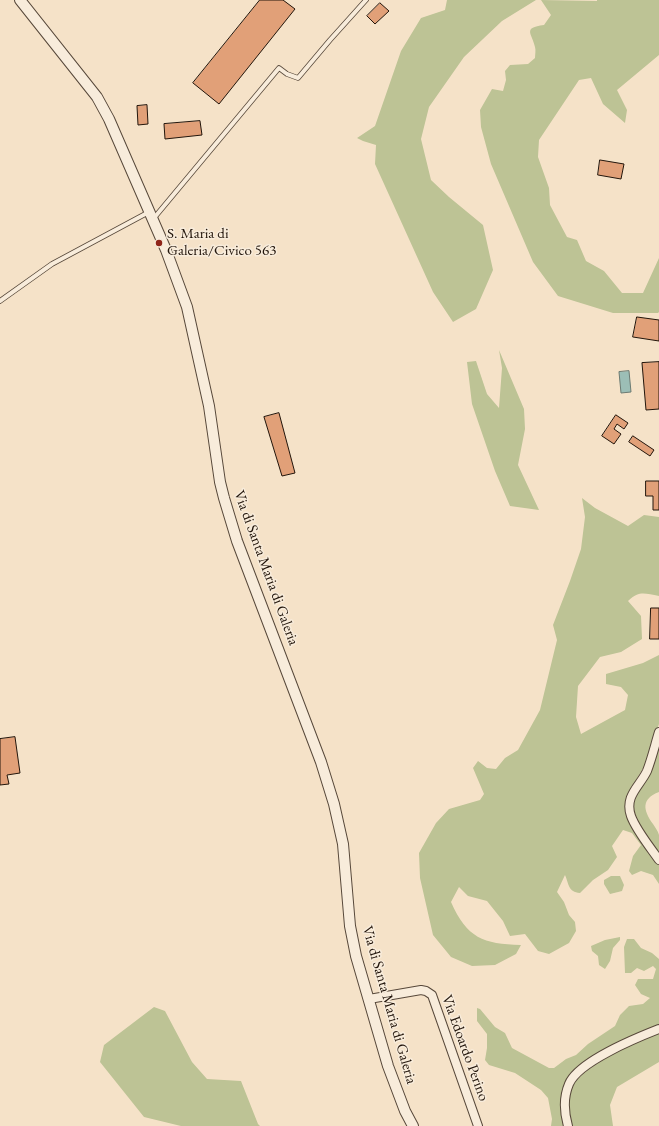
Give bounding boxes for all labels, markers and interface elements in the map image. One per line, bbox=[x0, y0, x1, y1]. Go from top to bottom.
place label: S. Maria di Galeria/Civico 563 bbox=[167, 225, 276, 260]
marker: S. Maria di Galeria/Civico 563 bbox=[154, 238, 164, 248]
street label: Via di Santa Maria di Galeria bbox=[230, 488, 302, 648]
street label: Via di Santa Maria di Galeria bbox=[358, 924, 420, 1086]
street label: Via Edoardo Perino bbox=[437, 992, 493, 1104]

